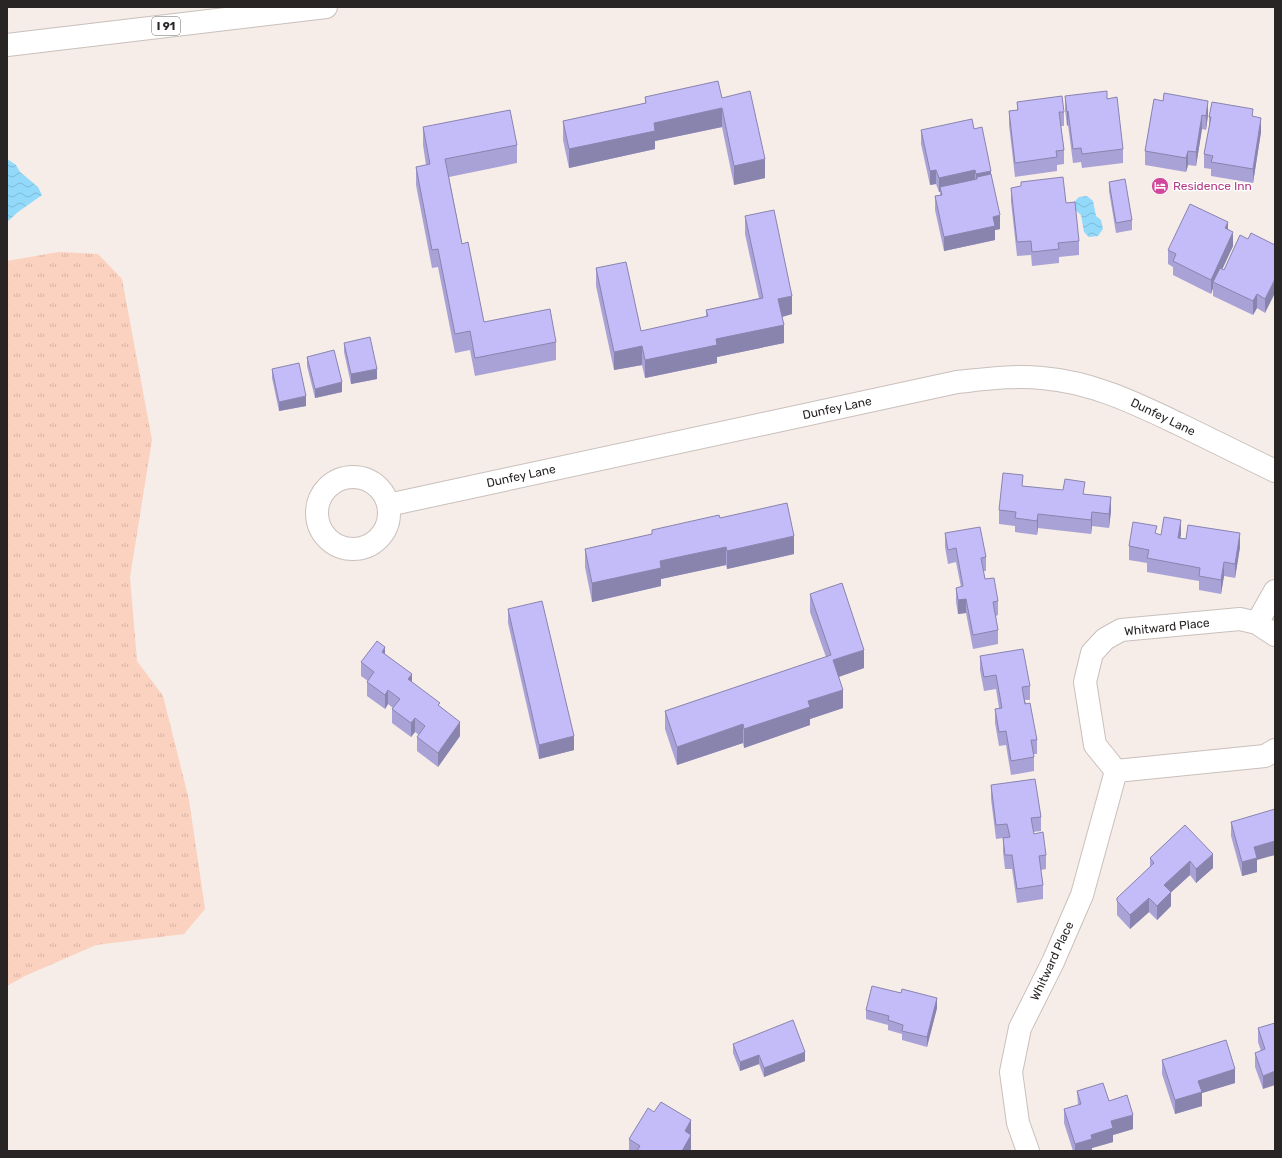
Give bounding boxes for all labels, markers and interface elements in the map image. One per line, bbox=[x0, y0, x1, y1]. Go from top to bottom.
road number: I 91 bbox=[152, 17, 180, 35]
hotel icon: Residence Inn bbox=[1150, 176, 1170, 196]
place label: Residence Inn bbox=[1173, 179, 1252, 193]
street label: Dunfey Lane bbox=[801, 394, 873, 422]
street label: Dunfey Lane bbox=[1128, 395, 1198, 439]
street label: Dunfey Lane bbox=[485, 462, 557, 490]
street label: Whitward Place bbox=[1124, 616, 1211, 638]
street label: Whitward Place bbox=[1028, 919, 1077, 1003]

